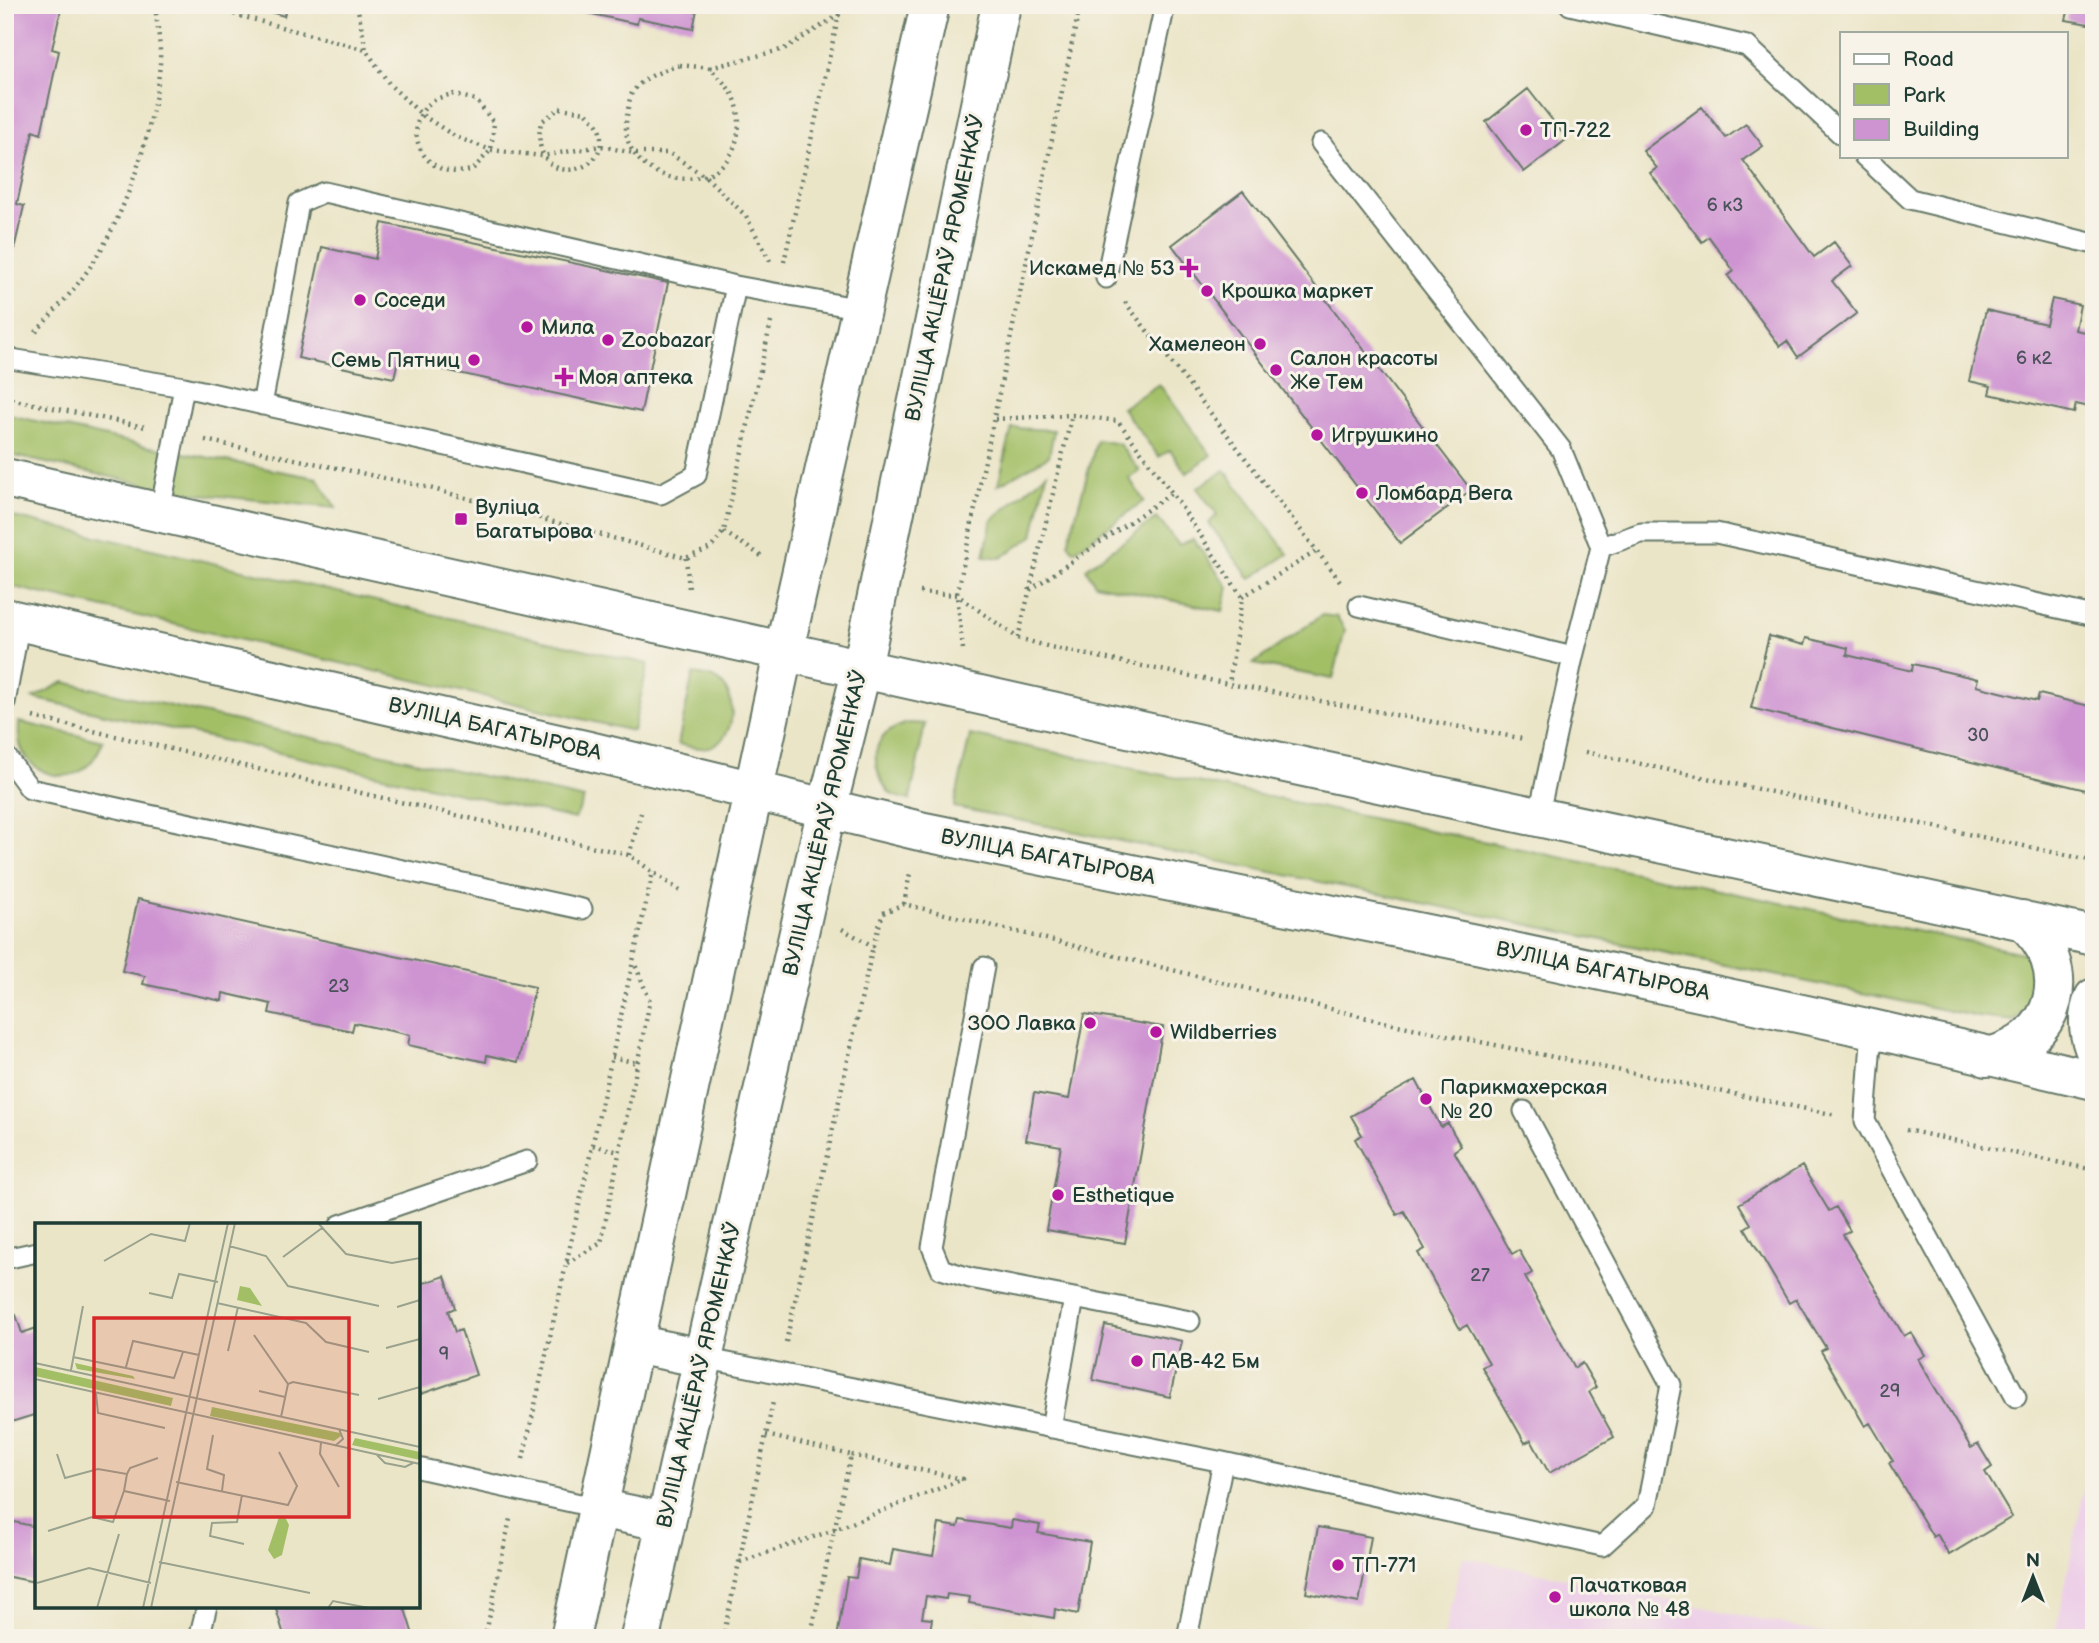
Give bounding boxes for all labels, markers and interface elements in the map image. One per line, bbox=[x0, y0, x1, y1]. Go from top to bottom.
legend bbox=[1840, 32, 2068, 158]
text: Road bbox=[1903, 47, 1954, 72]
text: Park bbox=[1903, 83, 1946, 108]
street label: ВУЛІЦА АКЦЁРАЎ ЯРОМЕНКАЎ bbox=[900, 112, 990, 424]
text: Building bbox=[1903, 117, 1979, 142]
place label: ТП-722 bbox=[1540, 118, 1611, 143]
marker: ТП-722 bbox=[1518, 122, 1534, 138]
house number: 6 к3 bbox=[1707, 195, 1743, 216]
place label: Искамед № 53 bbox=[1029, 256, 1175, 281]
marker: Искамед № 53 bbox=[1181, 260, 1197, 276]
place label: Крошка маркет bbox=[1221, 279, 1373, 304]
marker: Крошка маркет bbox=[1199, 283, 1215, 299]
place label: Соседи bbox=[374, 288, 446, 313]
marker: Соседи bbox=[352, 292, 368, 308]
place label: Мила bbox=[541, 315, 595, 340]
marker: Мила bbox=[519, 319, 535, 335]
place label: Zoobazar bbox=[621, 328, 712, 353]
marker: Zoobazar bbox=[600, 332, 616, 348]
place label: Хамелеон bbox=[1149, 332, 1246, 357]
marker: Хамелеон bbox=[1252, 336, 1268, 352]
place label: Салон красоты Же Тем bbox=[1290, 346, 1438, 395]
place label: Семь Пятниц bbox=[331, 348, 460, 373]
house number: 6 к2 bbox=[2016, 348, 2052, 369]
marker: Семь Пятниц bbox=[466, 352, 482, 368]
marker: Салон красоты Же Тем bbox=[1268, 362, 1284, 378]
place label: Моя аптека bbox=[578, 365, 694, 390]
marker: Моя аптека bbox=[556, 369, 572, 385]
place label: Игрушкино bbox=[1331, 423, 1438, 448]
marker: Игрушкино bbox=[1309, 427, 1325, 443]
place label: Ломбард Вега bbox=[1375, 481, 1513, 506]
marker: Ломбард Вега bbox=[1354, 485, 1370, 501]
place label: Вуліца Багатырова bbox=[475, 495, 594, 544]
marker: Вуліца Багатырова bbox=[453, 511, 469, 527]
street label: ВУЛІЦА АКЦЁРАЎ ЯРОМЕНКАЎ bbox=[778, 668, 872, 978]
street label: ВУЛІЦА БАГАТЫРОВА bbox=[386, 692, 604, 766]
house number: 30 bbox=[1967, 725, 1989, 746]
street label: ВУЛІЦА БАГАТЫРОВА bbox=[939, 824, 1158, 890]
street label: ВУЛІЦА БАГАТЫРОВА bbox=[1494, 936, 1712, 1006]
house number: 23 bbox=[328, 976, 350, 997]
place label: ЗОО Лавка bbox=[968, 1011, 1077, 1036]
marker: ЗОО Лавка bbox=[1082, 1015, 1098, 1031]
place label: Wildberries bbox=[1170, 1020, 1277, 1045]
marker: Wildberries bbox=[1148, 1024, 1164, 1040]
place label: Парикмахерская № 20 bbox=[1440, 1075, 1607, 1124]
marker: Парикмахерская № 20 bbox=[1418, 1091, 1434, 1107]
place label: Esthetique bbox=[1072, 1183, 1175, 1208]
marker: Esthetique bbox=[1050, 1187, 1066, 1203]
street label: ВУЛІЦА АКЦЁРАЎ ЯРОМЕНКАЎ bbox=[652, 1220, 746, 1530]
inset map bbox=[35, 1223, 420, 1608]
house number: 27 bbox=[1470, 1265, 1490, 1286]
house number: 9 bbox=[439, 1344, 449, 1365]
place label: ПАВ-42 Бм bbox=[1151, 1349, 1260, 1374]
marker: ПАВ-42 Бм bbox=[1129, 1353, 1145, 1369]
house number: 29 bbox=[1879, 1381, 1901, 1402]
north arrow bbox=[1997, 1542, 2068, 1612]
text: N bbox=[2026, 1550, 2040, 1573]
place label: ТП-771 bbox=[1352, 1553, 1416, 1578]
marker: ТП-771 bbox=[1330, 1557, 1346, 1573]
place label: Пачатковая школа № 48 bbox=[1569, 1573, 1690, 1622]
marker: Пачатковая школа № 48 bbox=[1547, 1589, 1563, 1605]

